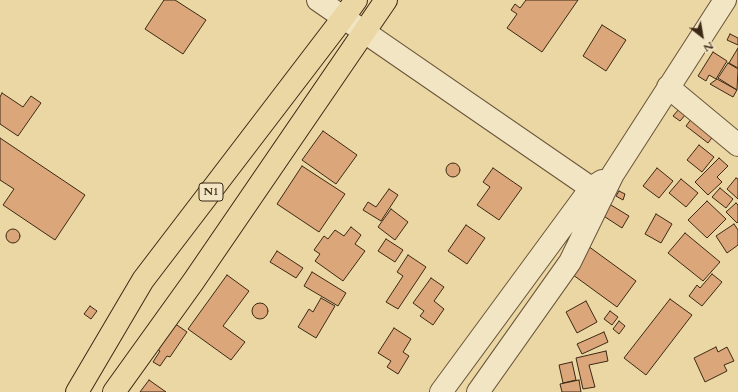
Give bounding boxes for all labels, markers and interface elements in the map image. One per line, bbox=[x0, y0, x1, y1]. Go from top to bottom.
north arrow bbox=[682, 16, 722, 56]
text: N bbox=[700, 38, 716, 56]
road number: N1 bbox=[199, 183, 223, 201]

